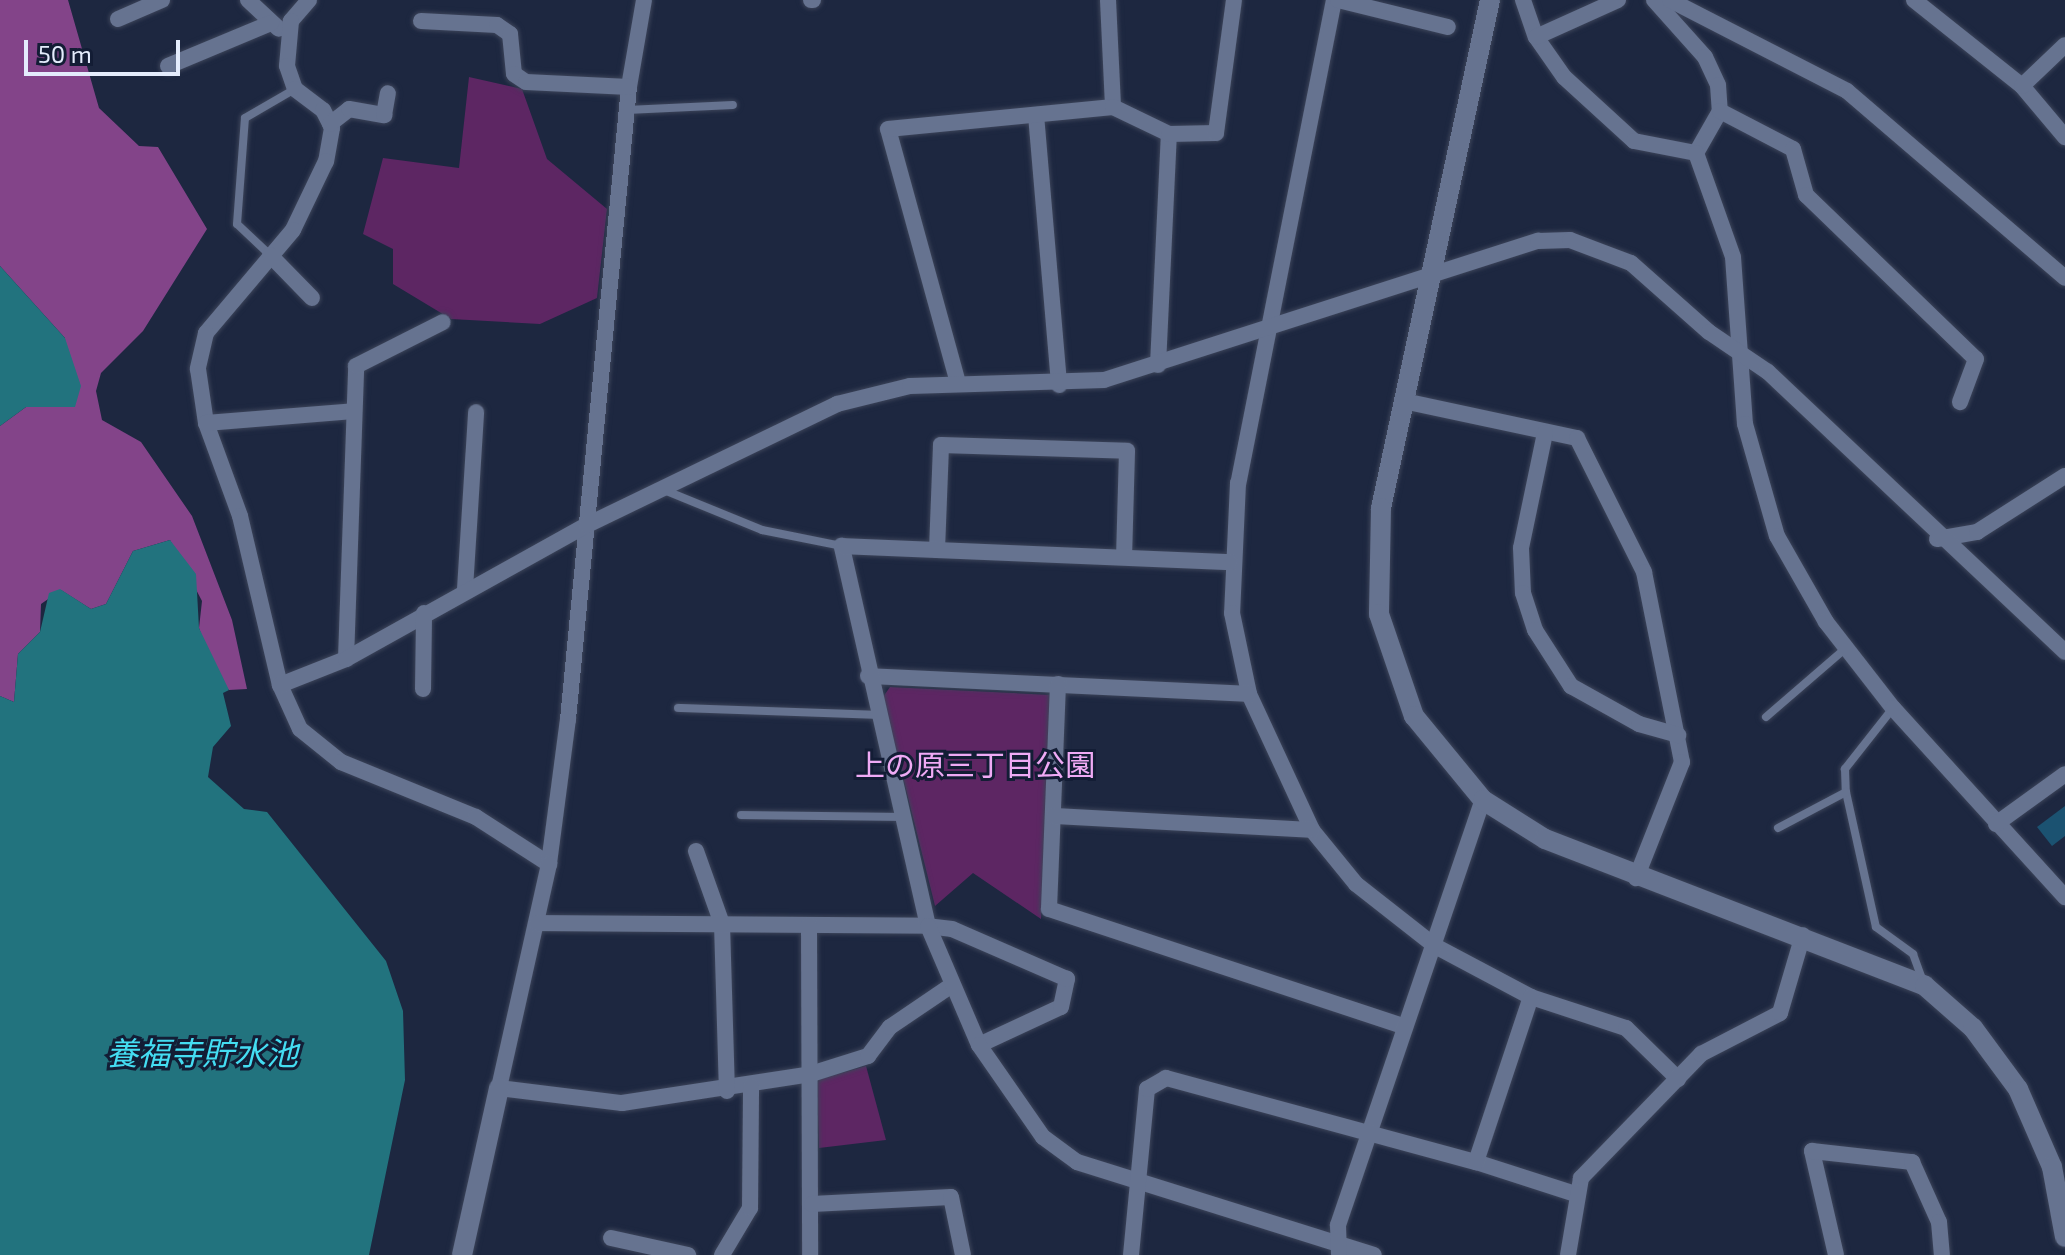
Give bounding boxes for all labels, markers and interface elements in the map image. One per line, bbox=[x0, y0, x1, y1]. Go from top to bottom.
scale bar bbox=[28, 24, 184, 74]
text: 50 m bbox=[38, 39, 92, 68]
park label: 上の原三丁目公園 bbox=[855, 746, 1095, 782]
water label: 養福寺貯水池 bbox=[106, 1033, 298, 1071]

